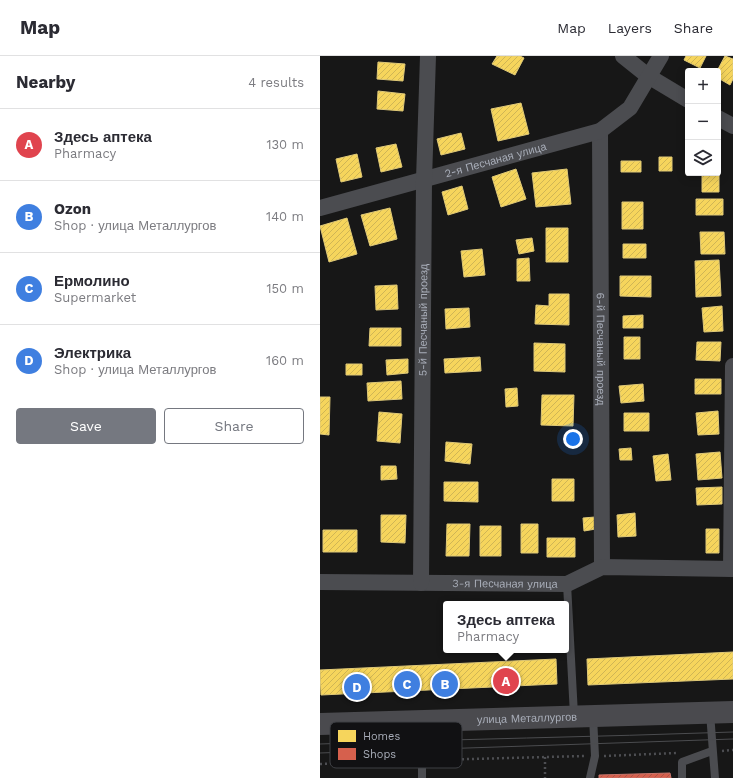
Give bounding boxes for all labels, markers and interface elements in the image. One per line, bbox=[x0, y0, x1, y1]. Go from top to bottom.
text: Map bbox=[20, 16, 60, 39]
text: Map bbox=[557, 20, 586, 36]
text: Layers bbox=[608, 20, 652, 36]
text: Share bbox=[674, 20, 713, 36]
map controls bbox=[685, 68, 721, 176]
button: + bbox=[685, 68, 721, 104]
text: Nearby bbox=[16, 72, 75, 92]
text: 4 results bbox=[248, 75, 304, 90]
button: − bbox=[685, 104, 721, 140]
text: Здесь аптека bbox=[54, 128, 152, 146]
text: A bbox=[25, 137, 33, 152]
text: 130 m bbox=[266, 137, 304, 152]
street label: 2-я Песчаная улица bbox=[443, 140, 549, 180]
button: layers bbox=[685, 140, 721, 176]
text: Pharmacy bbox=[54, 146, 116, 161]
text: Ozon bbox=[54, 200, 91, 218]
text: B bbox=[25, 209, 33, 224]
text: 140 m bbox=[266, 209, 304, 224]
text: Shop · улица Металлургов bbox=[54, 218, 216, 233]
street label: 5-й Песчаный проезд bbox=[417, 263, 430, 376]
text: Ермолино bbox=[54, 272, 130, 290]
text: C bbox=[25, 281, 33, 296]
text: 150 m bbox=[266, 281, 304, 296]
text: Supermarket bbox=[54, 290, 136, 305]
street label: 6-й Песчаный проезд bbox=[594, 293, 607, 406]
text: Электрика bbox=[54, 344, 131, 362]
text: D bbox=[24, 353, 34, 368]
text: 160 m bbox=[266, 353, 304, 368]
text: Shop · улица Металлургов bbox=[54, 362, 216, 377]
button: Save bbox=[16, 408, 156, 444]
button: Share bbox=[164, 408, 304, 444]
your location bbox=[563, 429, 583, 449]
street label: 3-я Песчаная улица bbox=[452, 577, 559, 591]
popup bbox=[443, 601, 569, 653]
text: Здесь аптека bbox=[457, 611, 555, 629]
text: Pharmacy bbox=[457, 629, 519, 644]
pin: A bbox=[493, 666, 519, 696]
pin: C bbox=[394, 669, 420, 699]
pin: B bbox=[432, 669, 458, 699]
pin: D bbox=[344, 672, 370, 702]
street label: улица Металлургов bbox=[477, 711, 577, 726]
legend bbox=[330, 722, 462, 768]
text: Homes bbox=[363, 730, 400, 743]
text: Shops bbox=[363, 748, 396, 761]

